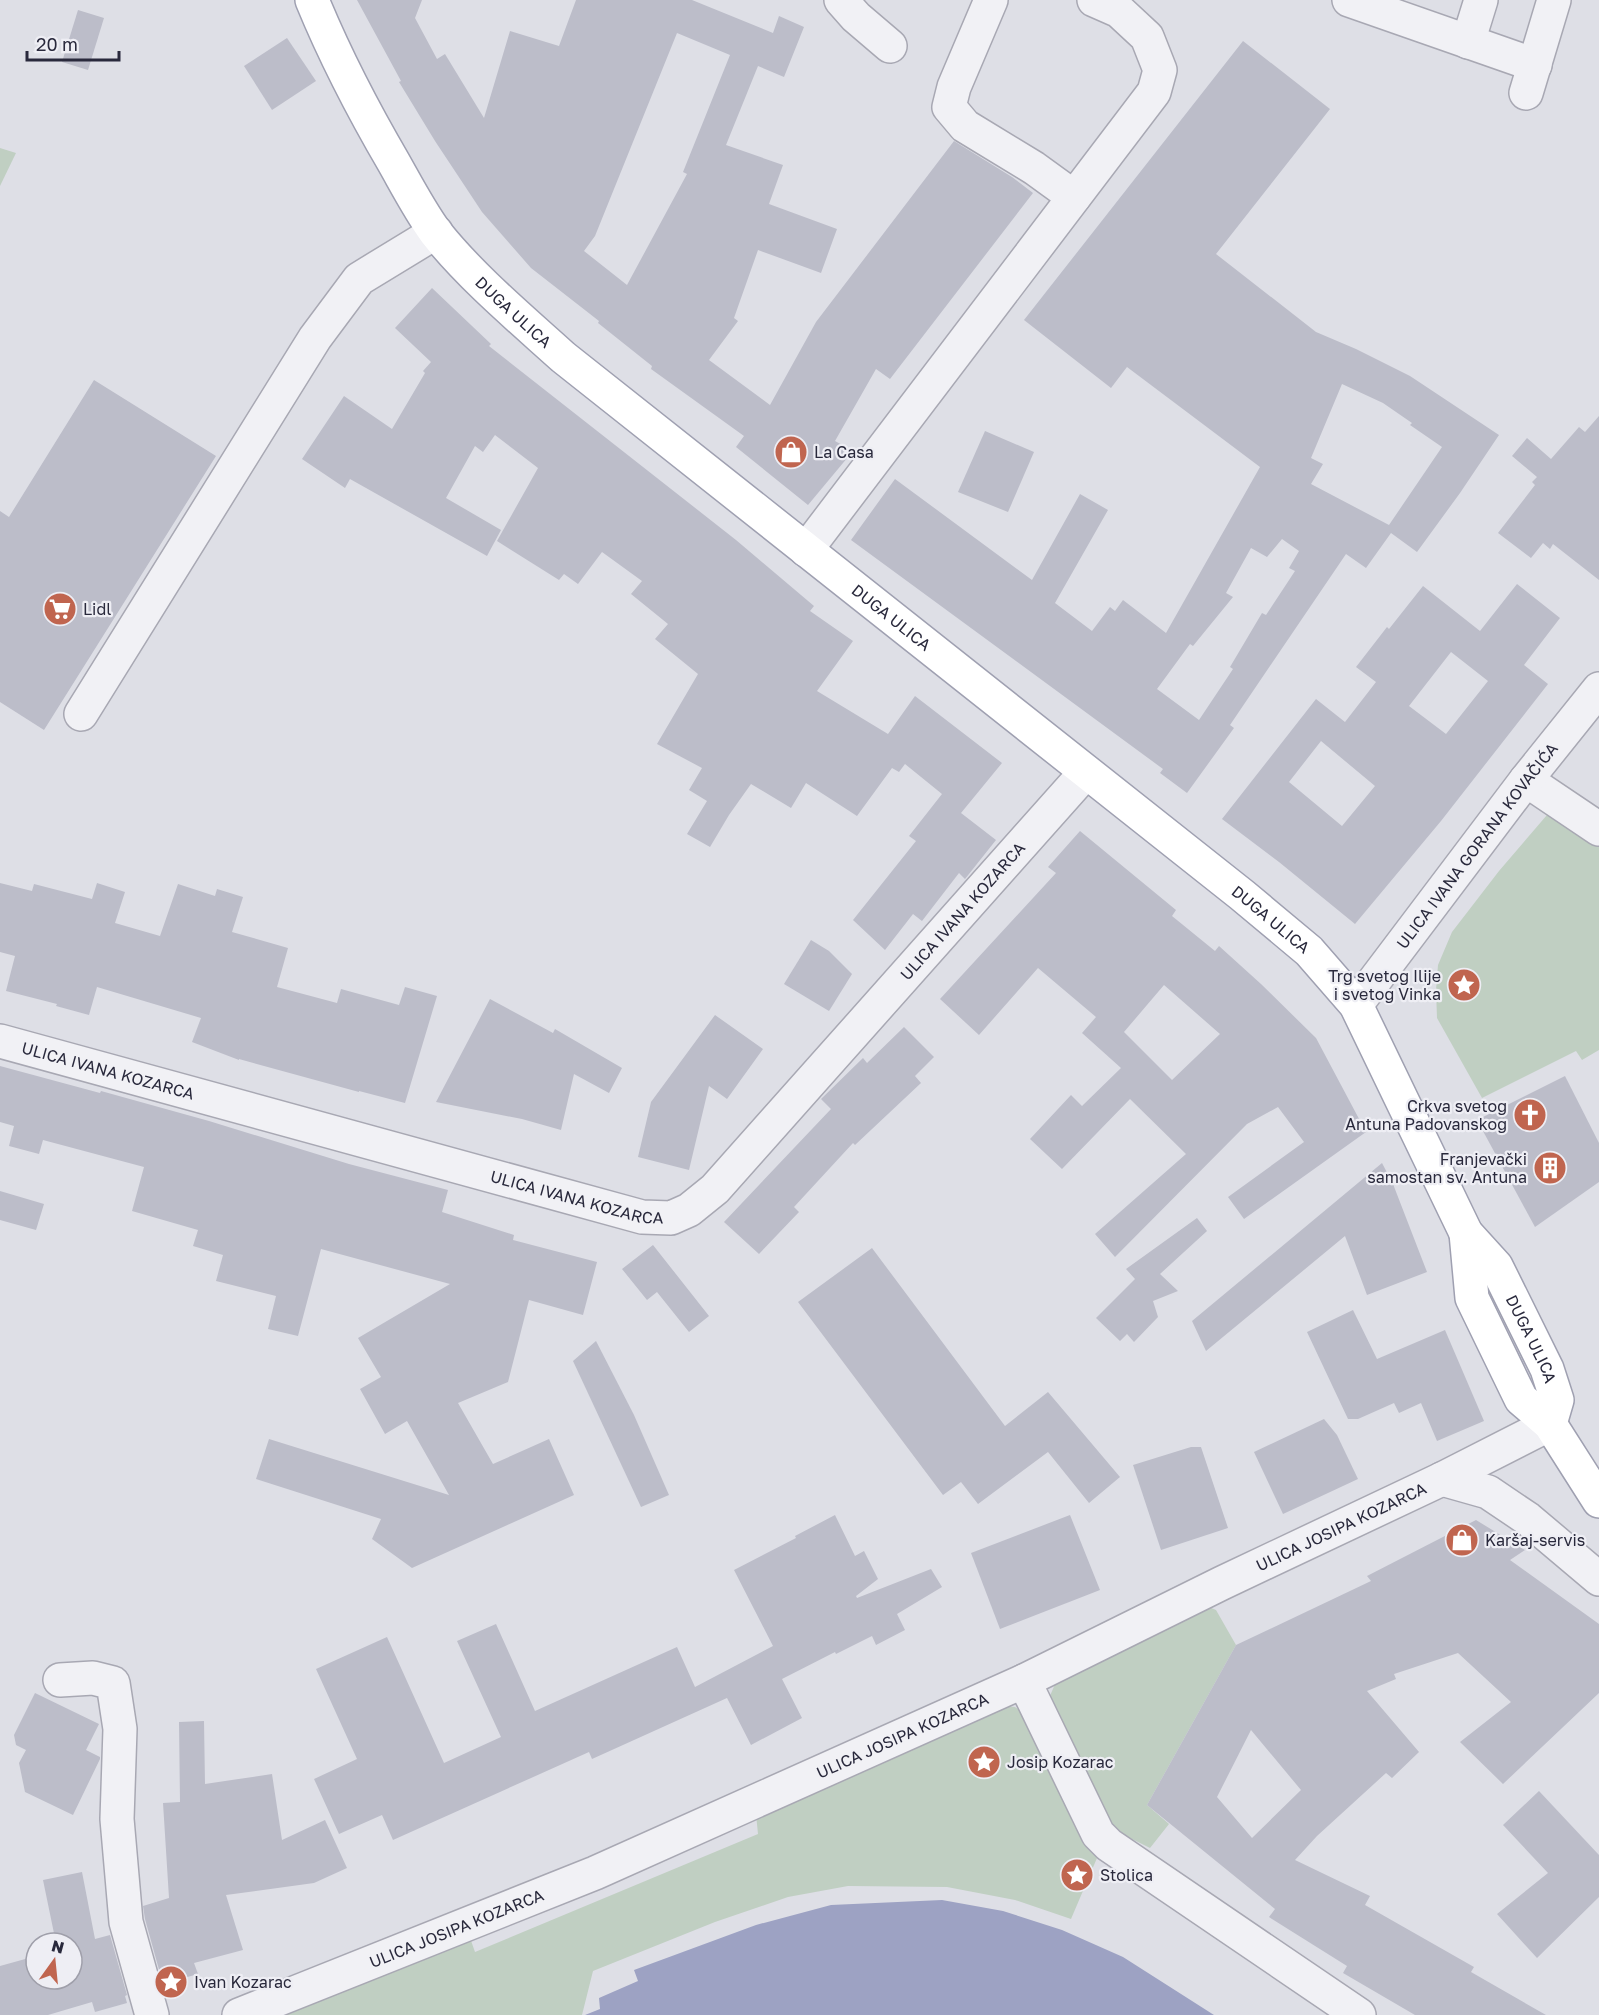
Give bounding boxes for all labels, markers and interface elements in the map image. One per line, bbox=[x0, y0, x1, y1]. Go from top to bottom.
scale bar bbox=[27, 24, 118, 62]
text: 20 m bbox=[36, 33, 78, 55]
street label: DUGA ULICA bbox=[471, 272, 556, 352]
shop icon: La Casa bbox=[773, 434, 809, 470]
place label: La Casa bbox=[814, 442, 874, 462]
street label: DUGA ULICA bbox=[848, 580, 935, 655]
supermarket icon: Lidl bbox=[42, 591, 78, 627]
place label: Lidl bbox=[83, 599, 111, 619]
street label: ULICA IVANA GORANA KOVAČIĆA bbox=[1392, 738, 1562, 953]
street label: ULICA IVANA KOZARCA bbox=[896, 838, 1029, 984]
street label: DUGA ULICA bbox=[1228, 881, 1314, 958]
place label: Trg svetog Ilije i svetog Vinka bbox=[1328, 966, 1441, 1004]
place icon: Trg svetog Ilije i svetog Vinka bbox=[1446, 967, 1482, 1003]
street label: ULICA IVANA KOZARCA bbox=[20, 1037, 197, 1104]
place label: Crkva svetog Antuna Padovanskog bbox=[1345, 1096, 1507, 1134]
church icon: Crkva svetog Antuna Padovanskog bbox=[1512, 1097, 1548, 1133]
place label: Franjevački samostan sv. Antuna bbox=[1367, 1149, 1527, 1187]
building icon: Franjevački samostan sv. Antuna bbox=[1532, 1150, 1568, 1186]
street label: ULICA IVANA KOZARCA bbox=[488, 1166, 664, 1228]
street label: DUGA ULICA bbox=[1502, 1291, 1561, 1386]
street label: ULICA JOSIPA KOZARCA bbox=[1253, 1478, 1430, 1575]
shop icon: Karšaj-servis bbox=[1444, 1522, 1480, 1558]
place label: Karšaj-servis bbox=[1485, 1530, 1585, 1550]
street label: ULICA JOSIPA KOZARCA bbox=[813, 1688, 992, 1783]
place icon: Josip Kozarac bbox=[966, 1744, 1002, 1780]
place label: Josip Kozarac bbox=[1007, 1752, 1114, 1772]
place icon: Stolica bbox=[1059, 1857, 1095, 1893]
place label: Stolica bbox=[1100, 1865, 1153, 1885]
street label: ULICA JOSIPA KOZARCA bbox=[366, 1884, 547, 1972]
north arrow bbox=[24, 1931, 84, 1991]
text: N bbox=[49, 1935, 66, 1958]
place icon: Ivan Kozarac bbox=[153, 1964, 189, 2000]
place label: Ivan Kozarac bbox=[194, 1972, 292, 1992]

